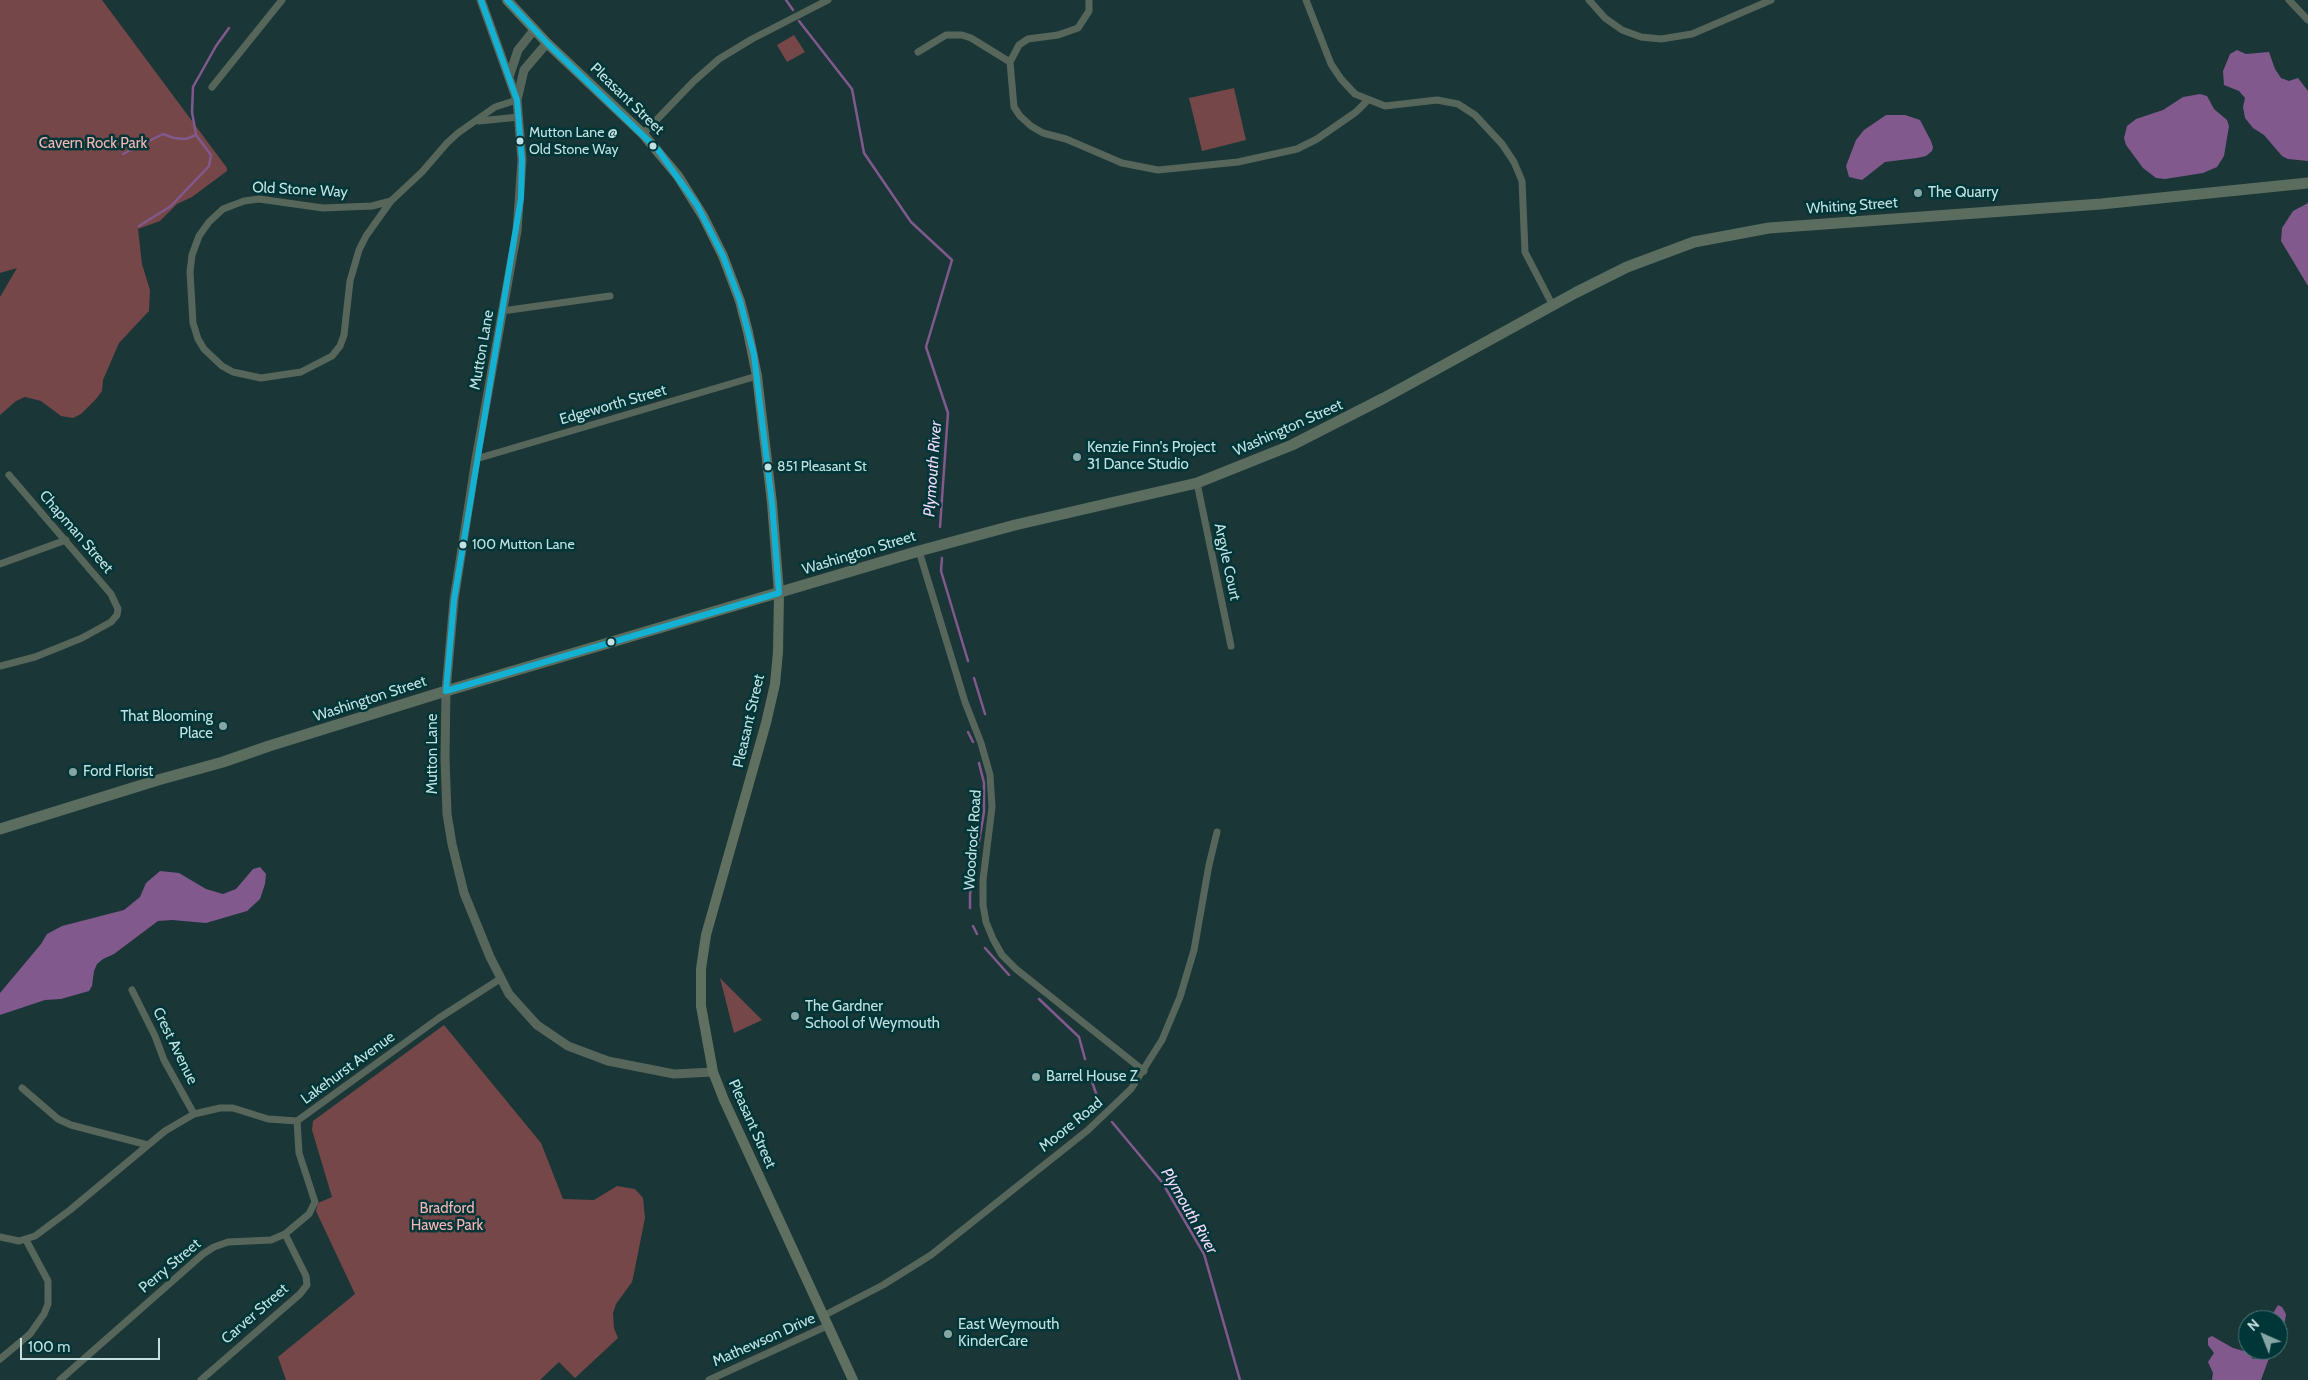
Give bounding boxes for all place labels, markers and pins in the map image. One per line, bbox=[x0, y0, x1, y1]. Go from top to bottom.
place label: Mutton Lane @ Old Stone Way bbox=[529, 125, 619, 158]
marker: Mutton Lane @ Old Stone Way bbox=[515, 136, 525, 146]
unlabelled marker bbox=[648, 141, 658, 151]
place label: The Quarry bbox=[1928, 184, 1999, 202]
marker: The Quarry bbox=[1912, 187, 1924, 199]
place label: Kenzie Finn's Project 31 Dance Studio bbox=[1087, 439, 1216, 474]
marker: Kenzie Finn's Project 31 Dance Studio bbox=[1071, 451, 1083, 463]
place label: 851 Pleasant St bbox=[777, 459, 867, 475]
marker: 851 Pleasant St bbox=[763, 462, 773, 472]
place label: 100 Mutton Lane bbox=[472, 537, 575, 553]
marker: 100 Mutton Lane bbox=[458, 540, 468, 550]
unlabelled marker bbox=[606, 637, 616, 647]
place label: That Blooming Place bbox=[120, 708, 213, 743]
marker: That Blooming Place bbox=[217, 720, 229, 732]
place label: Ford Florist bbox=[83, 763, 153, 781]
marker: Ford Florist bbox=[67, 766, 79, 778]
place label: The Gardner School of Weymouth bbox=[805, 998, 940, 1033]
marker: The Gardner School of Weymouth bbox=[789, 1010, 801, 1022]
place label: Barrel House Z bbox=[1046, 1068, 1138, 1086]
marker: Barrel House Z bbox=[1030, 1071, 1042, 1083]
place label: East Weymouth KinderCare bbox=[958, 1316, 1059, 1351]
marker: East Weymouth KinderCare bbox=[942, 1328, 954, 1340]

